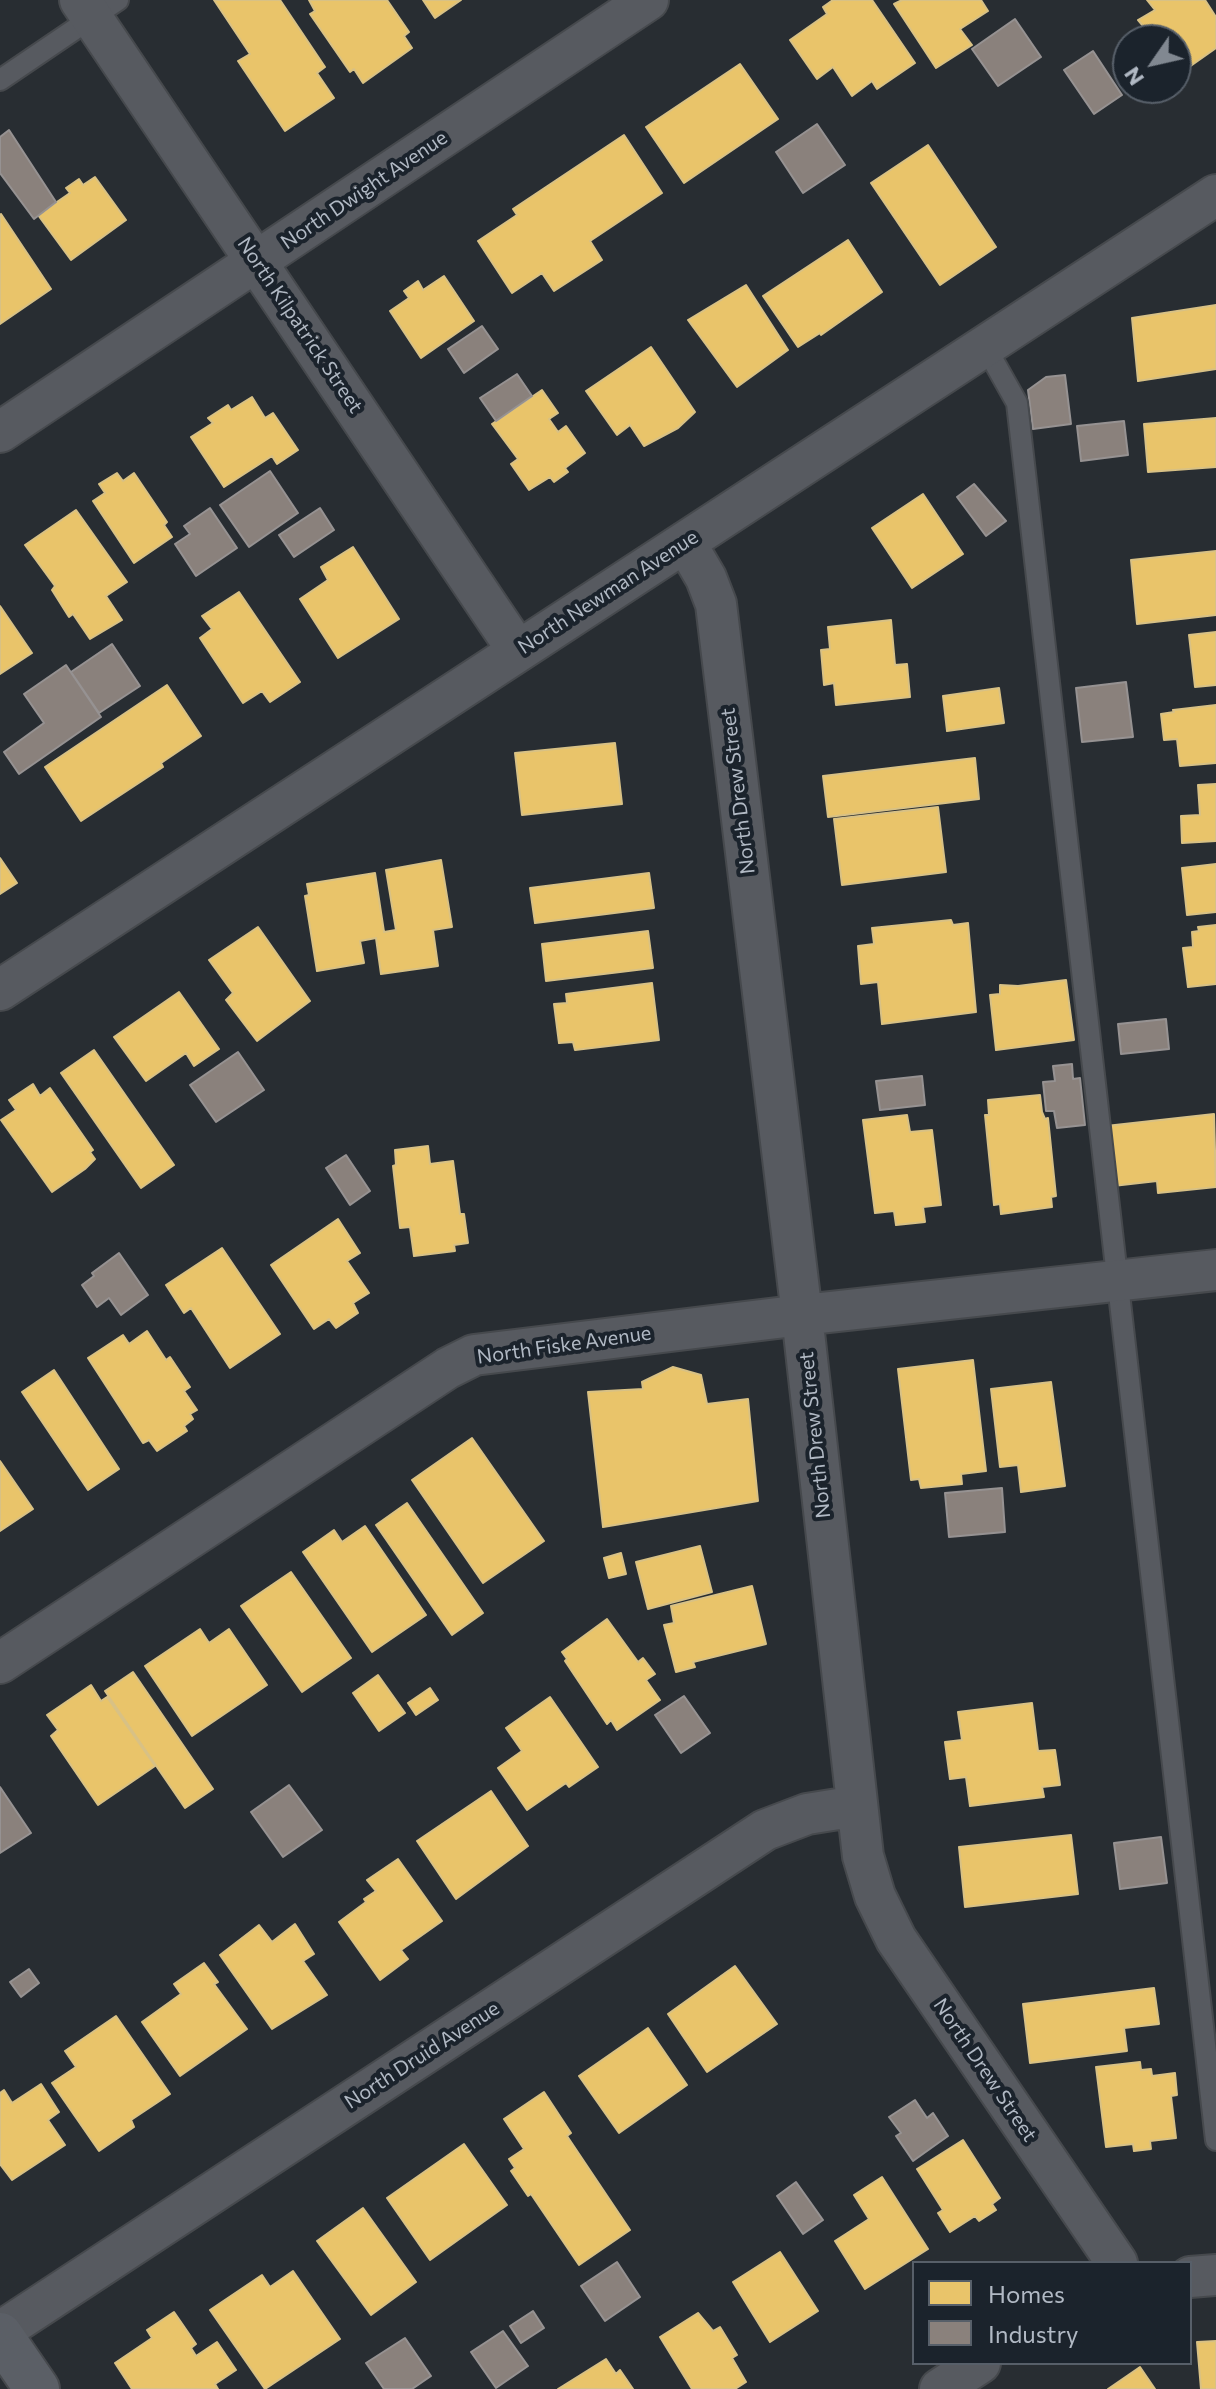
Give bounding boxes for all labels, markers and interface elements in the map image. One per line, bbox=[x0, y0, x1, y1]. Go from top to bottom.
north arrow bbox=[1112, 24, 1192, 104]
text: N bbox=[1118, 62, 1149, 91]
street label: North Dwight Avenue bbox=[276, 125, 452, 255]
street label: North Kilpatrick Street bbox=[232, 233, 368, 417]
street label: North Newman Avenue bbox=[514, 525, 702, 659]
street label: North Drew Street bbox=[716, 706, 760, 876]
street label: North Fiske Avenue bbox=[475, 1321, 653, 1369]
street label: North Drew Street bbox=[794, 1350, 836, 1520]
street label: North Drew Street bbox=[928, 1994, 1042, 2146]
street label: North Druid Avenue bbox=[340, 1996, 504, 2114]
legend bbox=[912, 2261, 1192, 2365]
text: Homes bbox=[988, 2279, 1065, 2308]
text: Industry bbox=[988, 2319, 1078, 2348]

